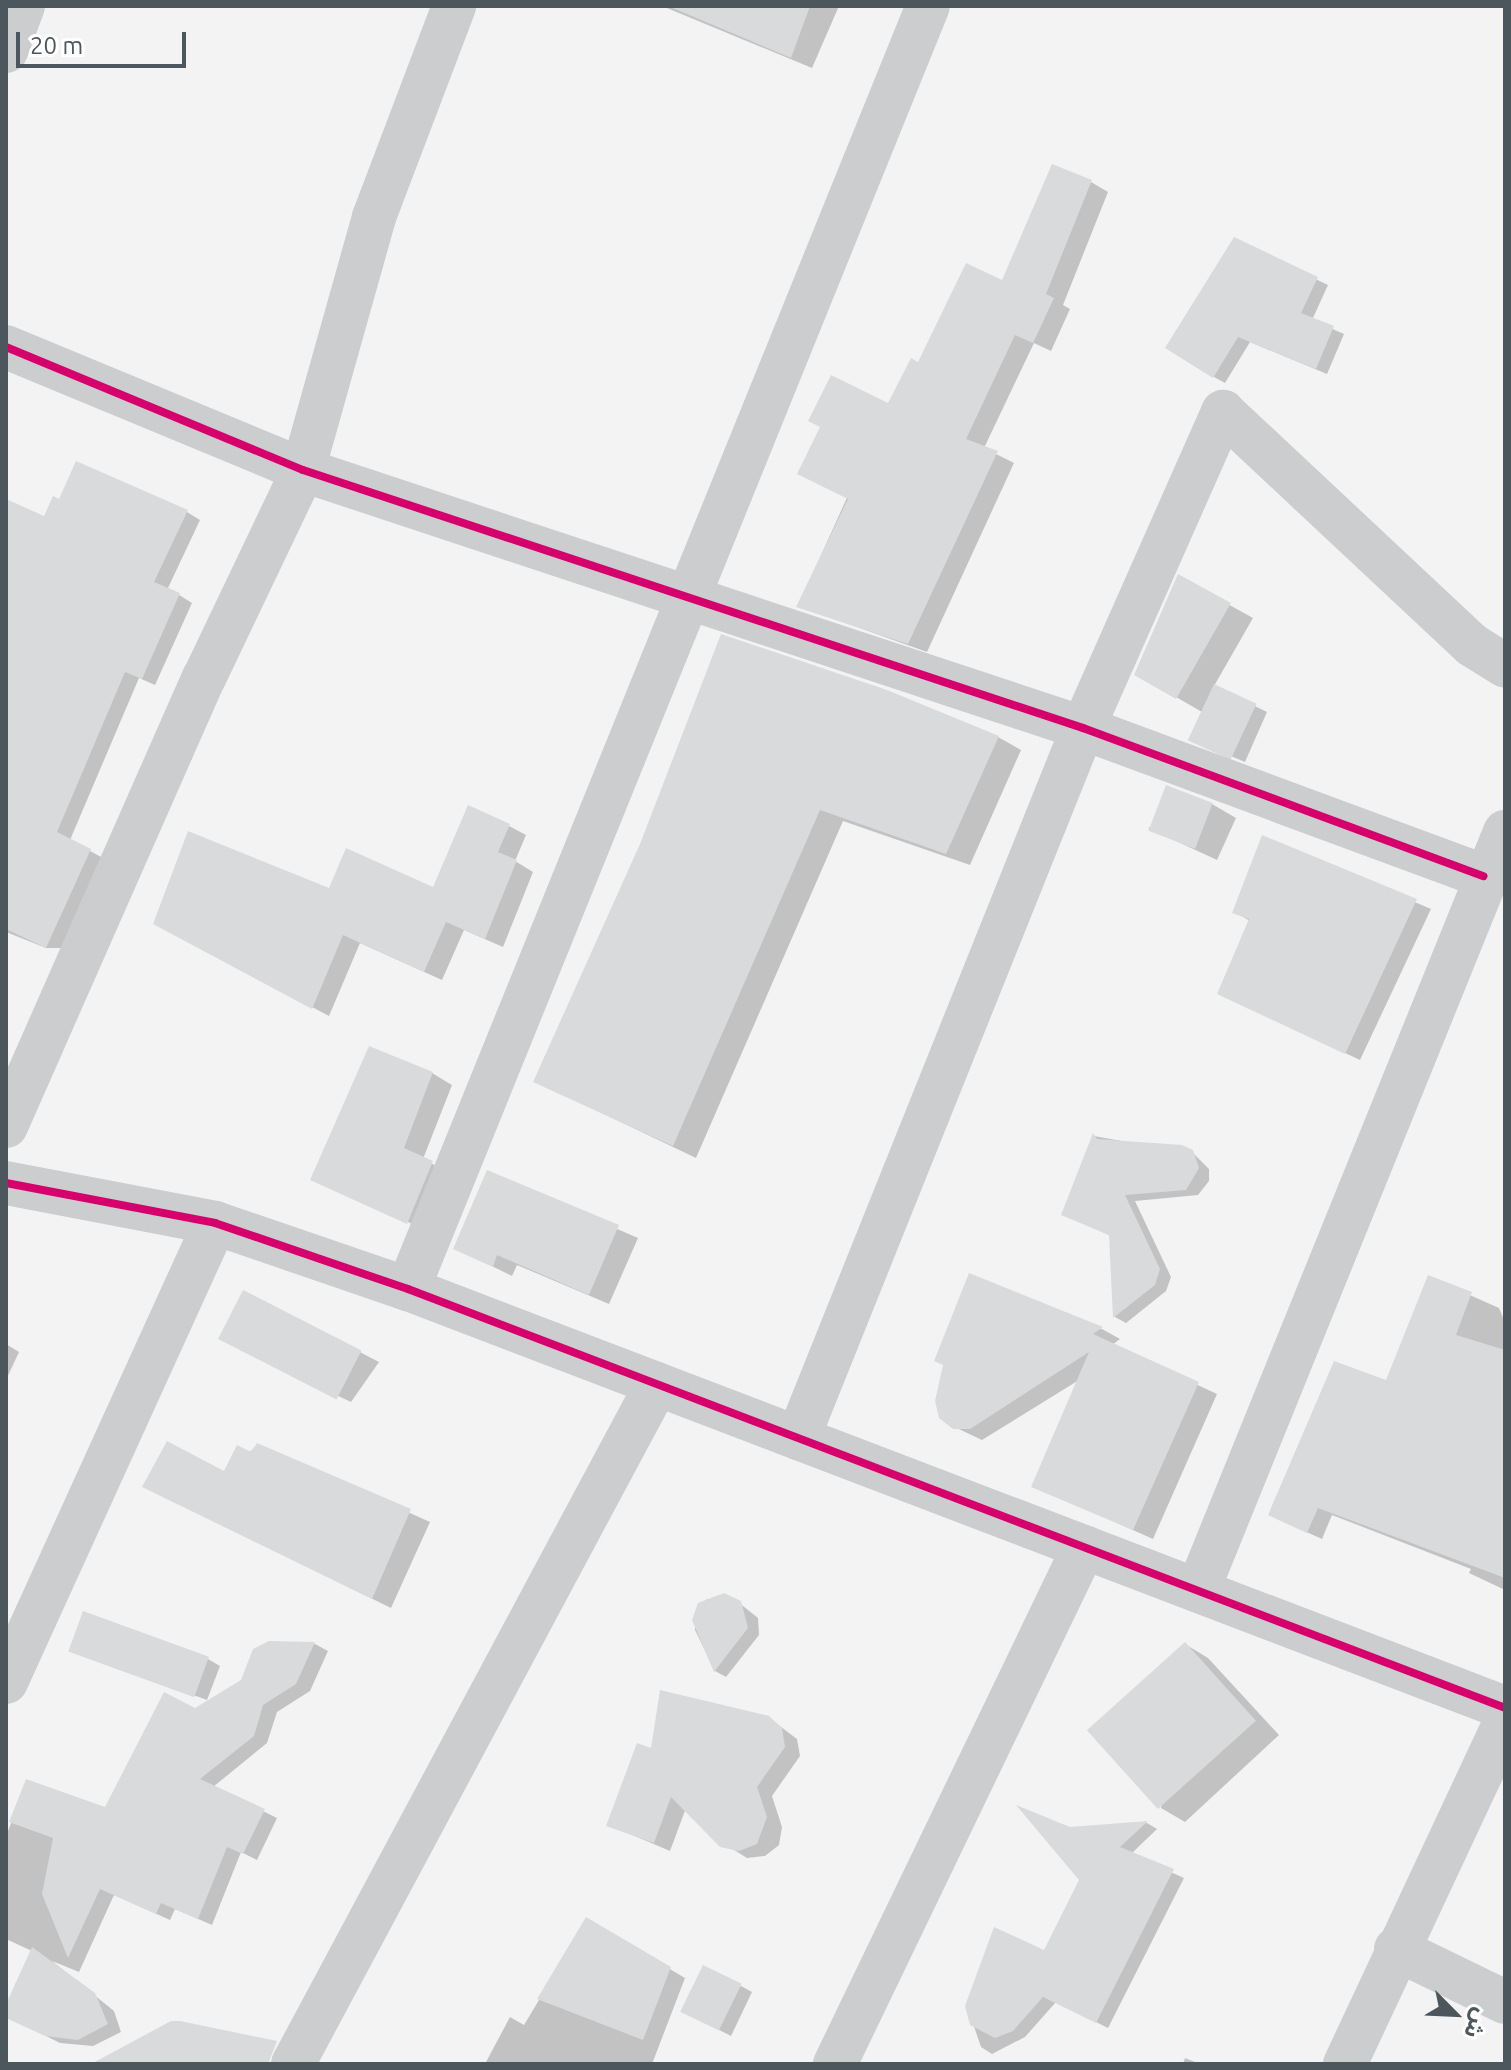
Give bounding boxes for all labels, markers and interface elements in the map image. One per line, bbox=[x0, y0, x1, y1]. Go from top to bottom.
scale bar bbox=[20, 16, 190, 66]
text: 20 m bbox=[30, 32, 83, 59]
north arrow bbox=[1415, 1974, 1495, 2054]
text: ش bbox=[1460, 2005, 1495, 2043]

